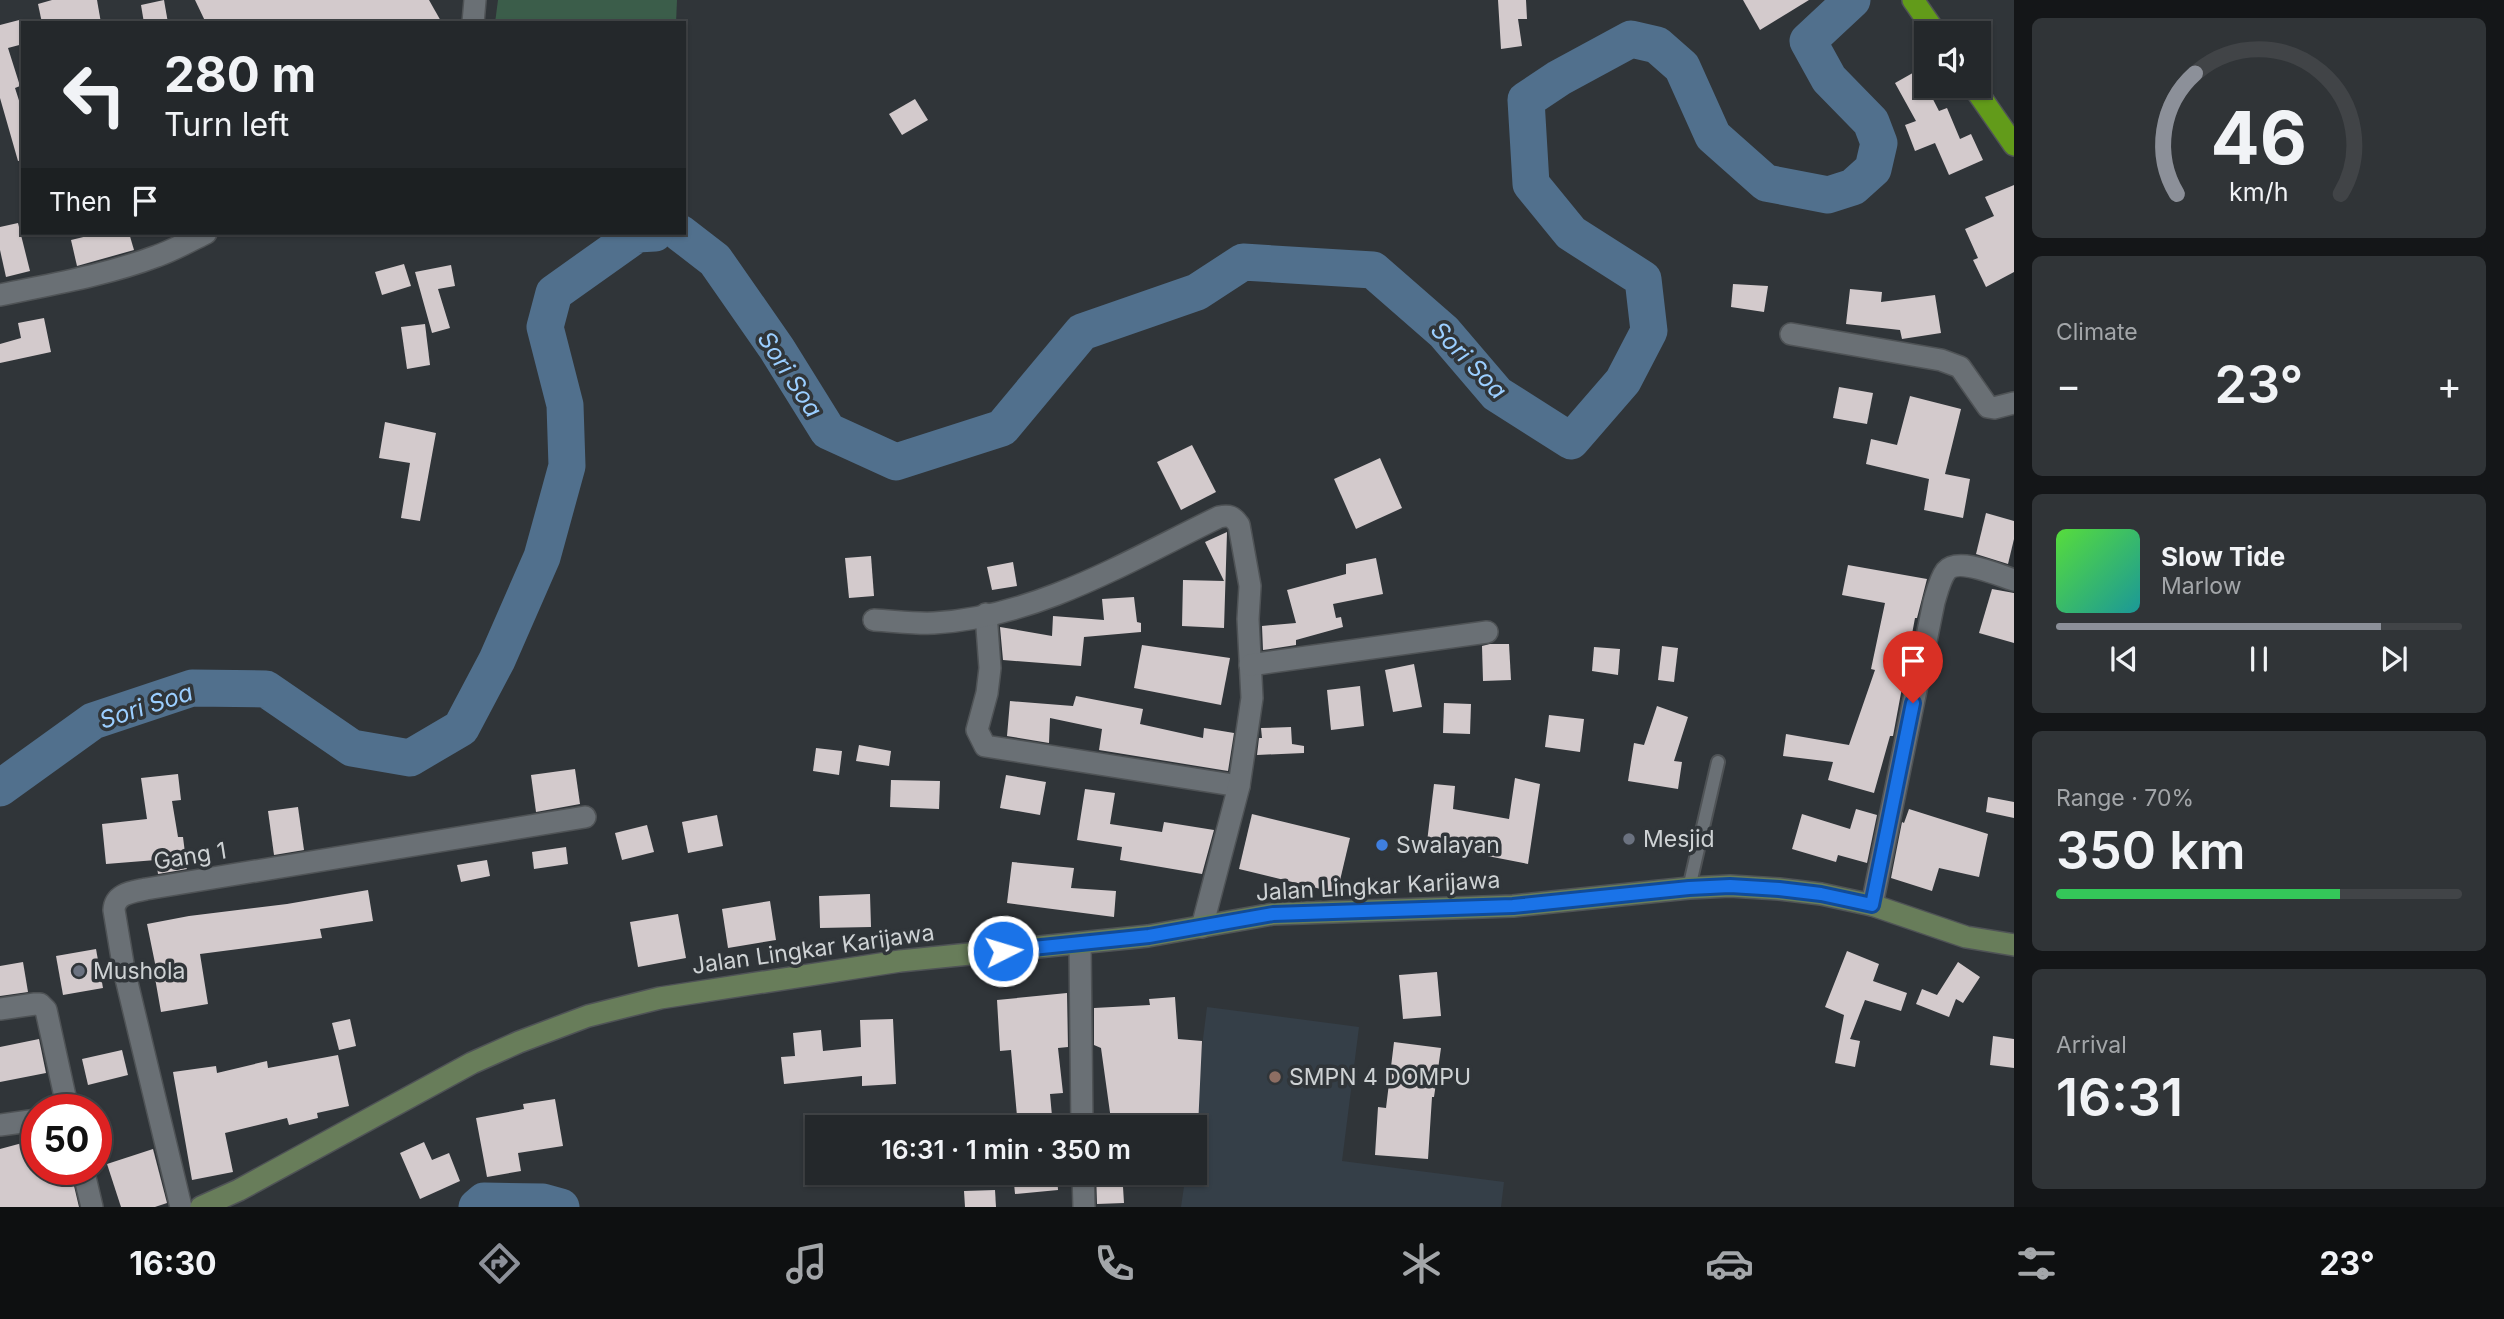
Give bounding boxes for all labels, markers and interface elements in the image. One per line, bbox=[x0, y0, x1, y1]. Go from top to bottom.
map controls bbox=[1914, 21, 1991, 98]
button: sound bbox=[1914, 21, 1991, 98]
text: 280 m bbox=[164, 45, 316, 104]
icon: left bbox=[49, 49, 140, 140]
text: 46 bbox=[2211, 93, 2307, 182]
text: Turn left bbox=[164, 105, 289, 144]
text: km/h bbox=[2229, 177, 2289, 207]
icon: arrive bbox=[126, 182, 164, 220]
text: Then bbox=[49, 186, 112, 217]
water label: Sori Soa bbox=[1425, 315, 1513, 405]
text: Climate bbox=[2056, 318, 2138, 346]
water label: Sori Soa bbox=[752, 326, 828, 422]
text: 23° bbox=[2215, 353, 2303, 416]
text: − bbox=[2056, 362, 2081, 408]
text: + bbox=[2437, 362, 2462, 408]
text: Slow Tide bbox=[2161, 541, 2285, 572]
text: Marlow bbox=[2161, 572, 2241, 600]
pin bbox=[1883, 631, 1943, 703]
icon: previous bbox=[2105, 640, 2143, 678]
icon: pause bbox=[2240, 640, 2278, 678]
icon: next bbox=[2375, 640, 2413, 678]
icon: arrive bbox=[1894, 642, 1932, 680]
water label: Sori Soa bbox=[96, 677, 196, 735]
text: Range · 70% bbox=[2056, 784, 2194, 812]
text: 350 km bbox=[2056, 819, 2246, 882]
place label: Mesjid bbox=[1643, 825, 1715, 853]
place label: Swalayan bbox=[1396, 831, 1500, 859]
marker: Mesjid bbox=[1621, 831, 1637, 847]
street label: Gang 1 bbox=[151, 836, 229, 876]
marker: Swalayan bbox=[1374, 837, 1390, 853]
street label: Jalan Lingkar Karijawa bbox=[1255, 866, 1501, 906]
position arrow bbox=[966, 914, 1040, 988]
street label: Jalan Lingkar Karijawa bbox=[690, 918, 936, 980]
place label: Mushola bbox=[93, 957, 185, 985]
marker: Mushola bbox=[71, 963, 87, 979]
text: Arrival bbox=[2056, 1031, 2127, 1059]
place label: SMPN 4 DOMPU bbox=[1289, 1063, 1471, 1091]
text: 16:31 bbox=[2056, 1066, 2183, 1129]
marker: SMPN 4 DOMPU bbox=[1267, 1069, 1283, 1085]
speed limit sign: 50 bbox=[21, 1094, 112, 1185]
text: 16:31 · 1 min · 350 m bbox=[881, 1134, 1131, 1165]
icon: directions bbox=[475, 1239, 524, 1288]
icon: music bbox=[782, 1239, 831, 1288]
icon: phone bbox=[1090, 1239, 1139, 1288]
icon: climate bbox=[1397, 1239, 1446, 1288]
icon: car bbox=[1705, 1239, 1754, 1288]
icon: filters bbox=[2012, 1239, 2061, 1288]
text: 16:30 bbox=[129, 1244, 217, 1283]
text: 23° bbox=[2319, 1244, 2375, 1283]

